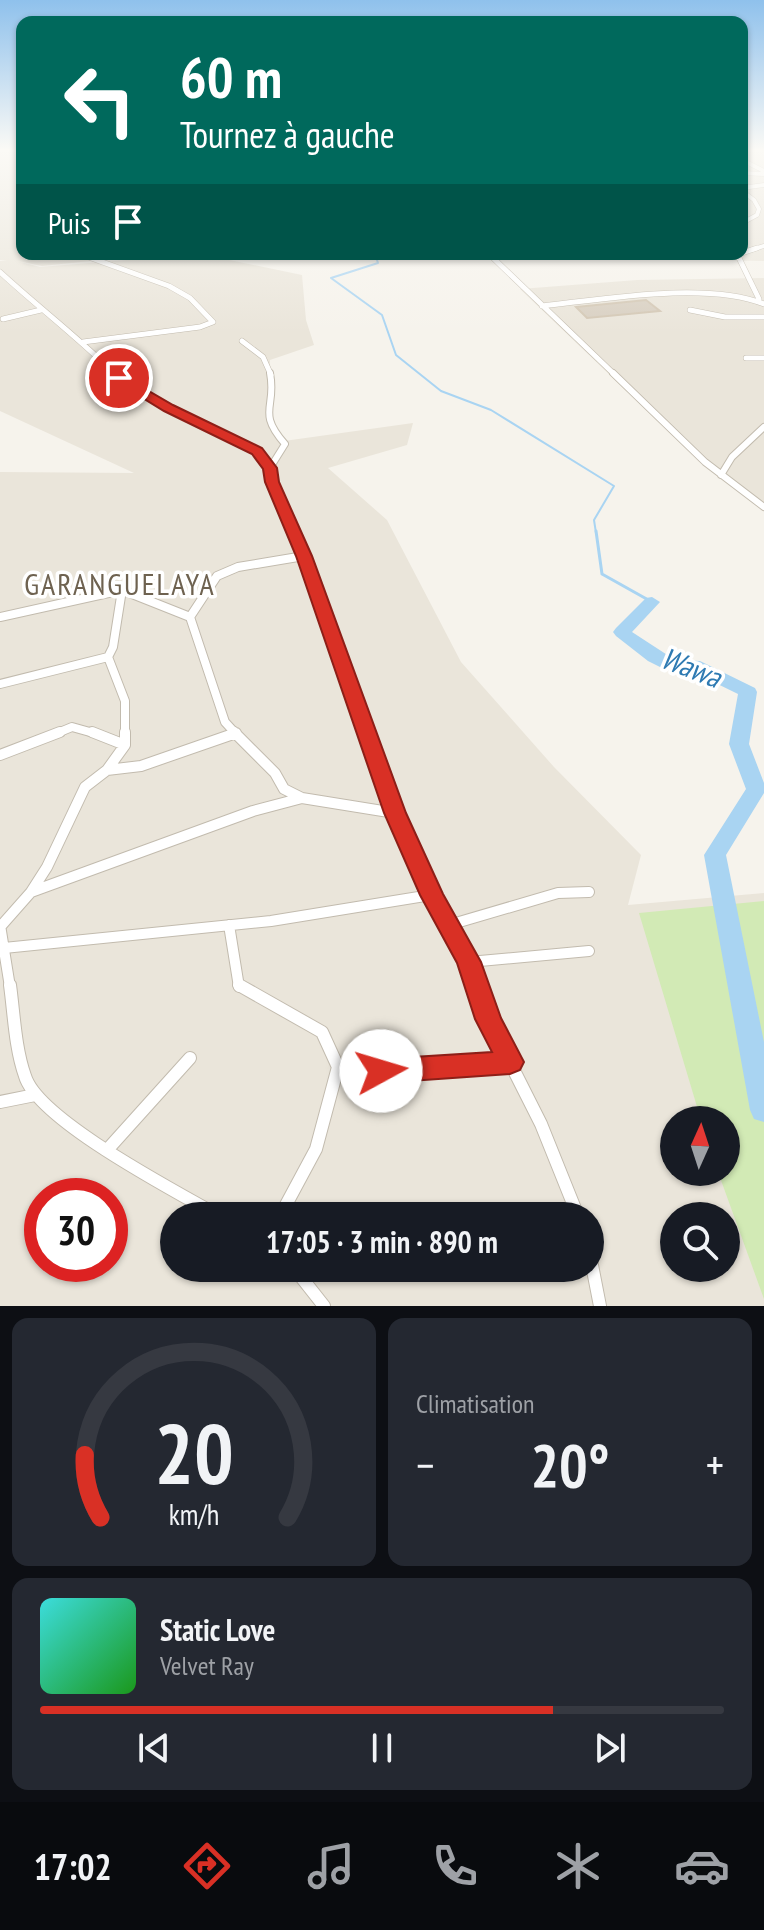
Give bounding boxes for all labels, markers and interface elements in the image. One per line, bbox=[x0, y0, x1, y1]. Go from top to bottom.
text: 60 m bbox=[180, 41, 282, 113]
icon: left bbox=[48, 48, 152, 152]
text: Tournez à gauche bbox=[180, 111, 395, 158]
icon: arrive bbox=[106, 200, 150, 244]
text: Puis bbox=[48, 203, 90, 242]
pin bbox=[85, 344, 153, 412]
icon: arrive bbox=[97, 356, 141, 400]
district label: GARANGUELAYA bbox=[24, 564, 216, 603]
water label: Wawa bbox=[656, 637, 729, 696]
position arrow bbox=[339, 1029, 423, 1113]
north arrow bbox=[660, 1106, 740, 1186]
map controls bbox=[660, 1106, 740, 1282]
speed limit sign: 30 bbox=[24, 1178, 128, 1282]
button: search bbox=[660, 1202, 740, 1282]
text: 17:05 · 3 min · 890 m bbox=[266, 1222, 498, 1261]
text: Climatisation bbox=[416, 1387, 534, 1420]
text: 20 bbox=[154, 1399, 234, 1507]
text: 20° bbox=[530, 1426, 610, 1504]
text: − bbox=[416, 1436, 434, 1493]
text: + bbox=[706, 1436, 724, 1493]
text: km/h bbox=[169, 1496, 219, 1533]
text: Static Love bbox=[160, 1610, 275, 1649]
text: Velvet Ray bbox=[160, 1649, 254, 1682]
icon: previous bbox=[132, 1726, 176, 1770]
icon: pause bbox=[360, 1726, 404, 1770]
icon: next bbox=[588, 1726, 632, 1770]
icon: directions bbox=[179, 1838, 235, 1894]
icon: music bbox=[303, 1838, 359, 1894]
icon: phone bbox=[427, 1838, 483, 1894]
icon: climate bbox=[550, 1838, 606, 1894]
icon: car bbox=[674, 1838, 730, 1894]
text: 17:02 bbox=[34, 1843, 112, 1890]

